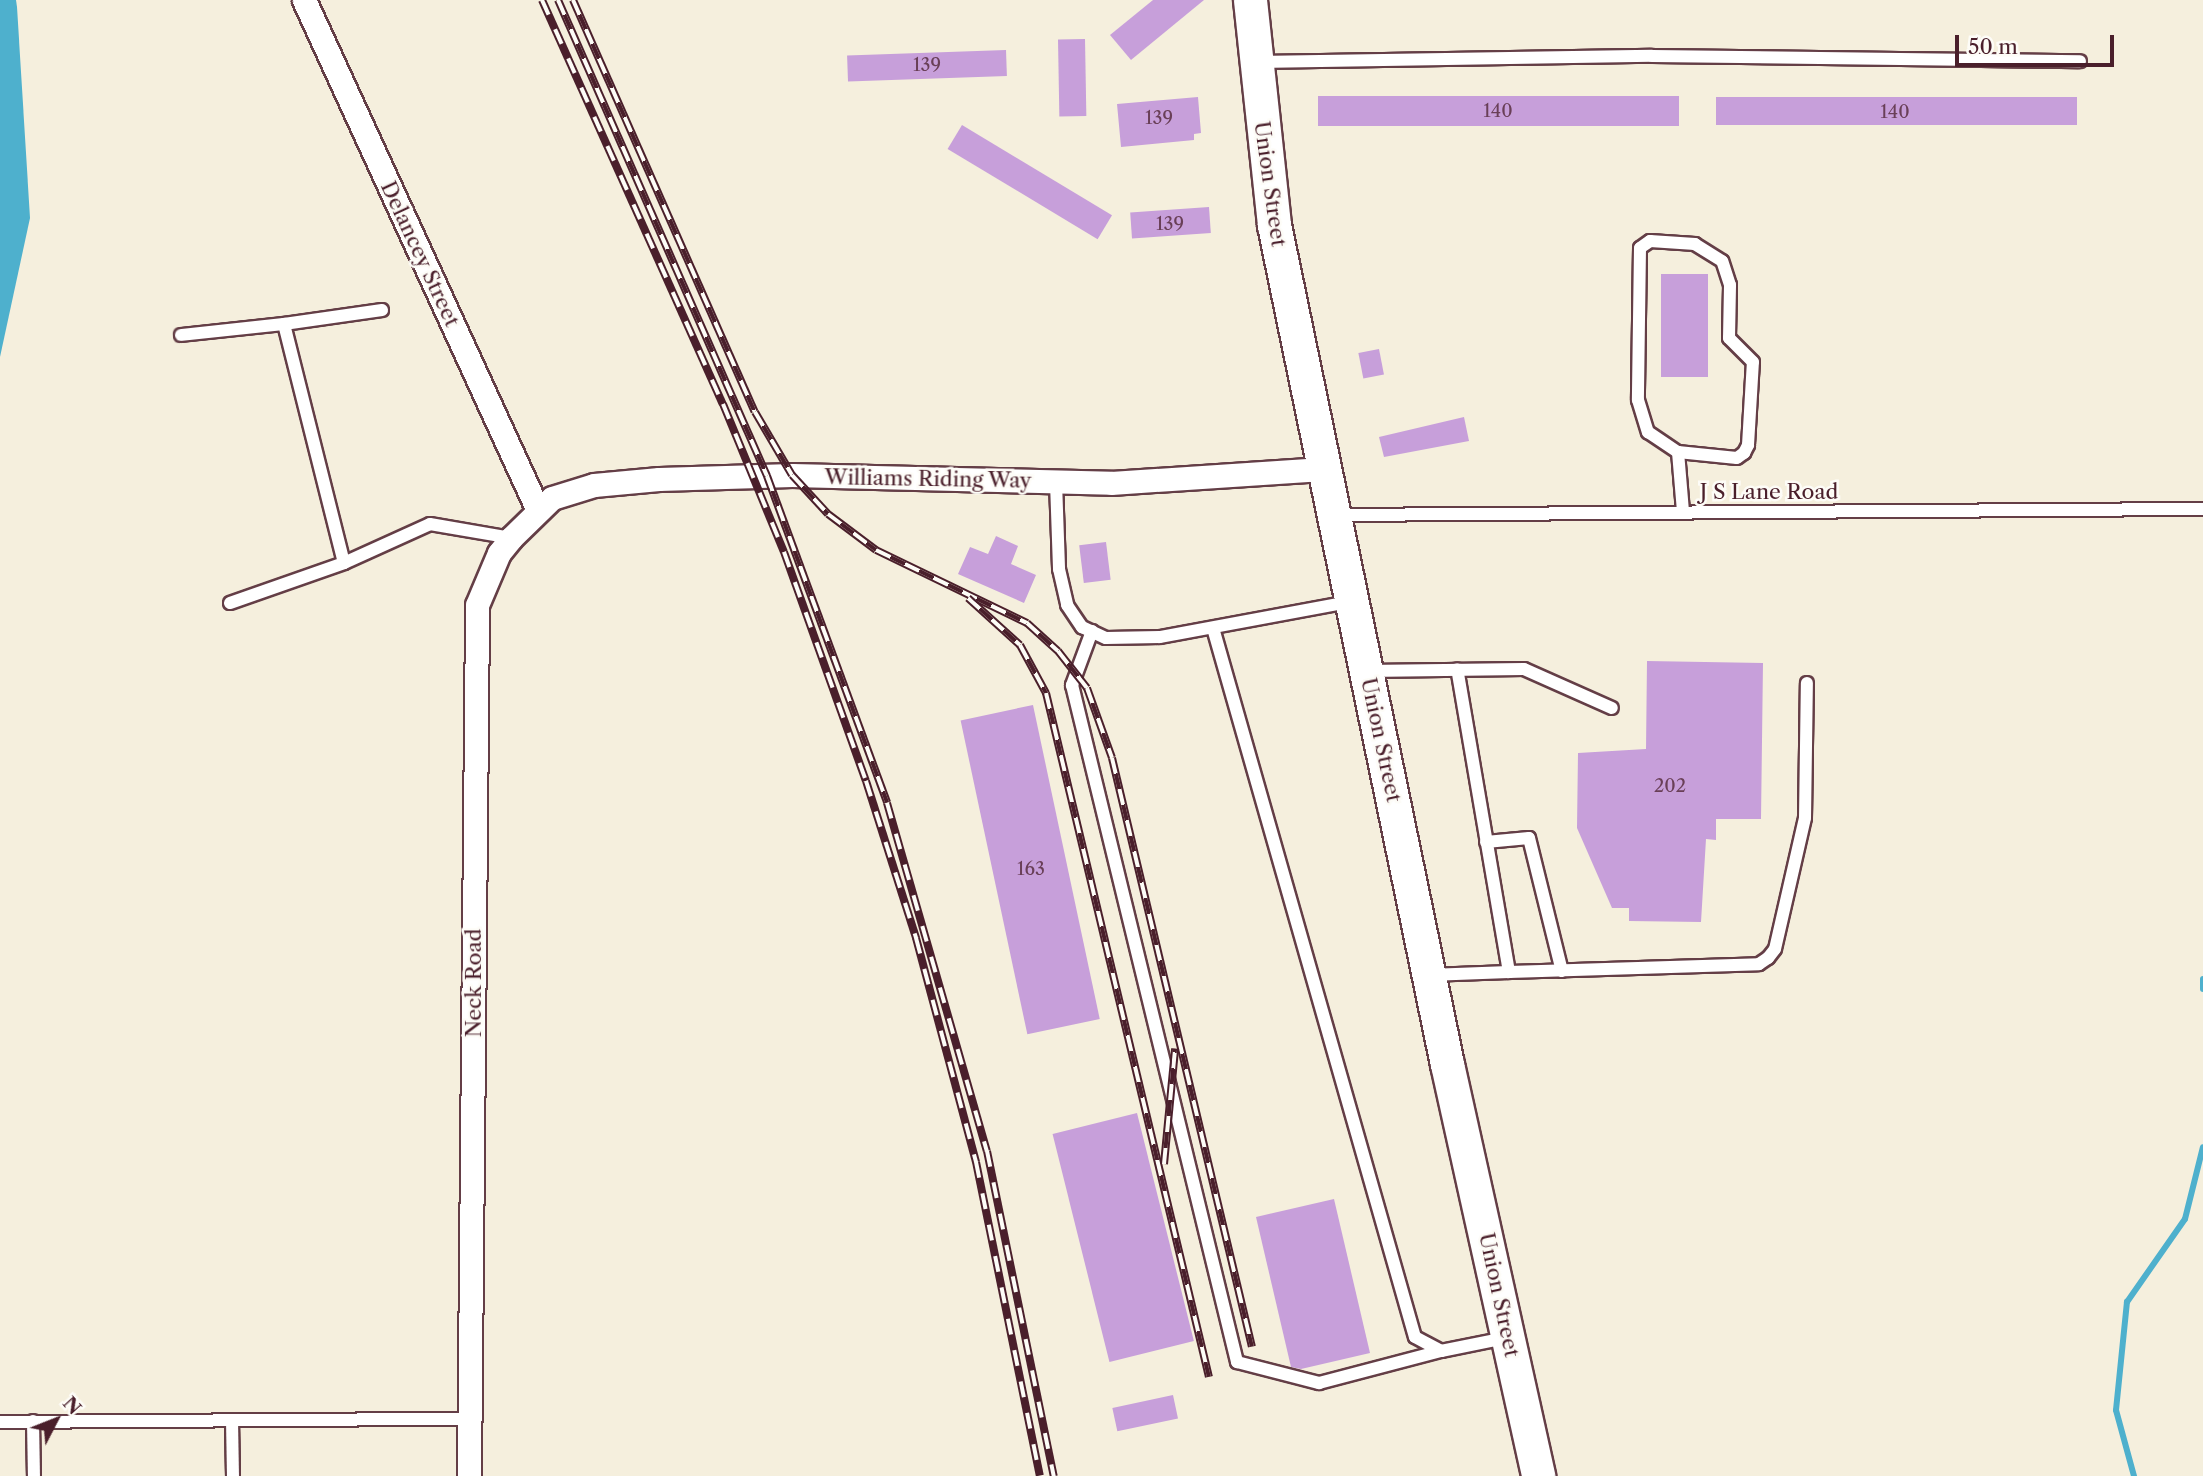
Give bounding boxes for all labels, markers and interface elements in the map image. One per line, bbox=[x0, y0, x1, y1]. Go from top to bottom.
scale bar bbox=[1958, 21, 2117, 65]
text: 50 m bbox=[1968, 34, 2018, 59]
house number: 139 bbox=[913, 54, 941, 76]
house number: 140 bbox=[1483, 100, 1513, 122]
house number: 140 bbox=[1880, 101, 1910, 123]
house number: 139 bbox=[1145, 107, 1173, 129]
street label: Union Street bbox=[1249, 120, 1291, 248]
street label: Delancey Street bbox=[375, 177, 465, 331]
house number: 139 bbox=[1156, 213, 1184, 235]
street label: Williams Riding Way bbox=[824, 465, 1032, 493]
street label: J S Lane Road bbox=[1700, 479, 1838, 505]
street label: Union Street bbox=[1356, 676, 1406, 804]
house number: 202 bbox=[1654, 775, 1686, 797]
house number: 163 bbox=[1017, 858, 1045, 880]
street label: Neck Road bbox=[461, 928, 487, 1038]
street label: Union Street bbox=[1474, 1231, 1524, 1359]
north arrow bbox=[21, 1385, 91, 1455]
text: N bbox=[58, 1392, 86, 1419]

